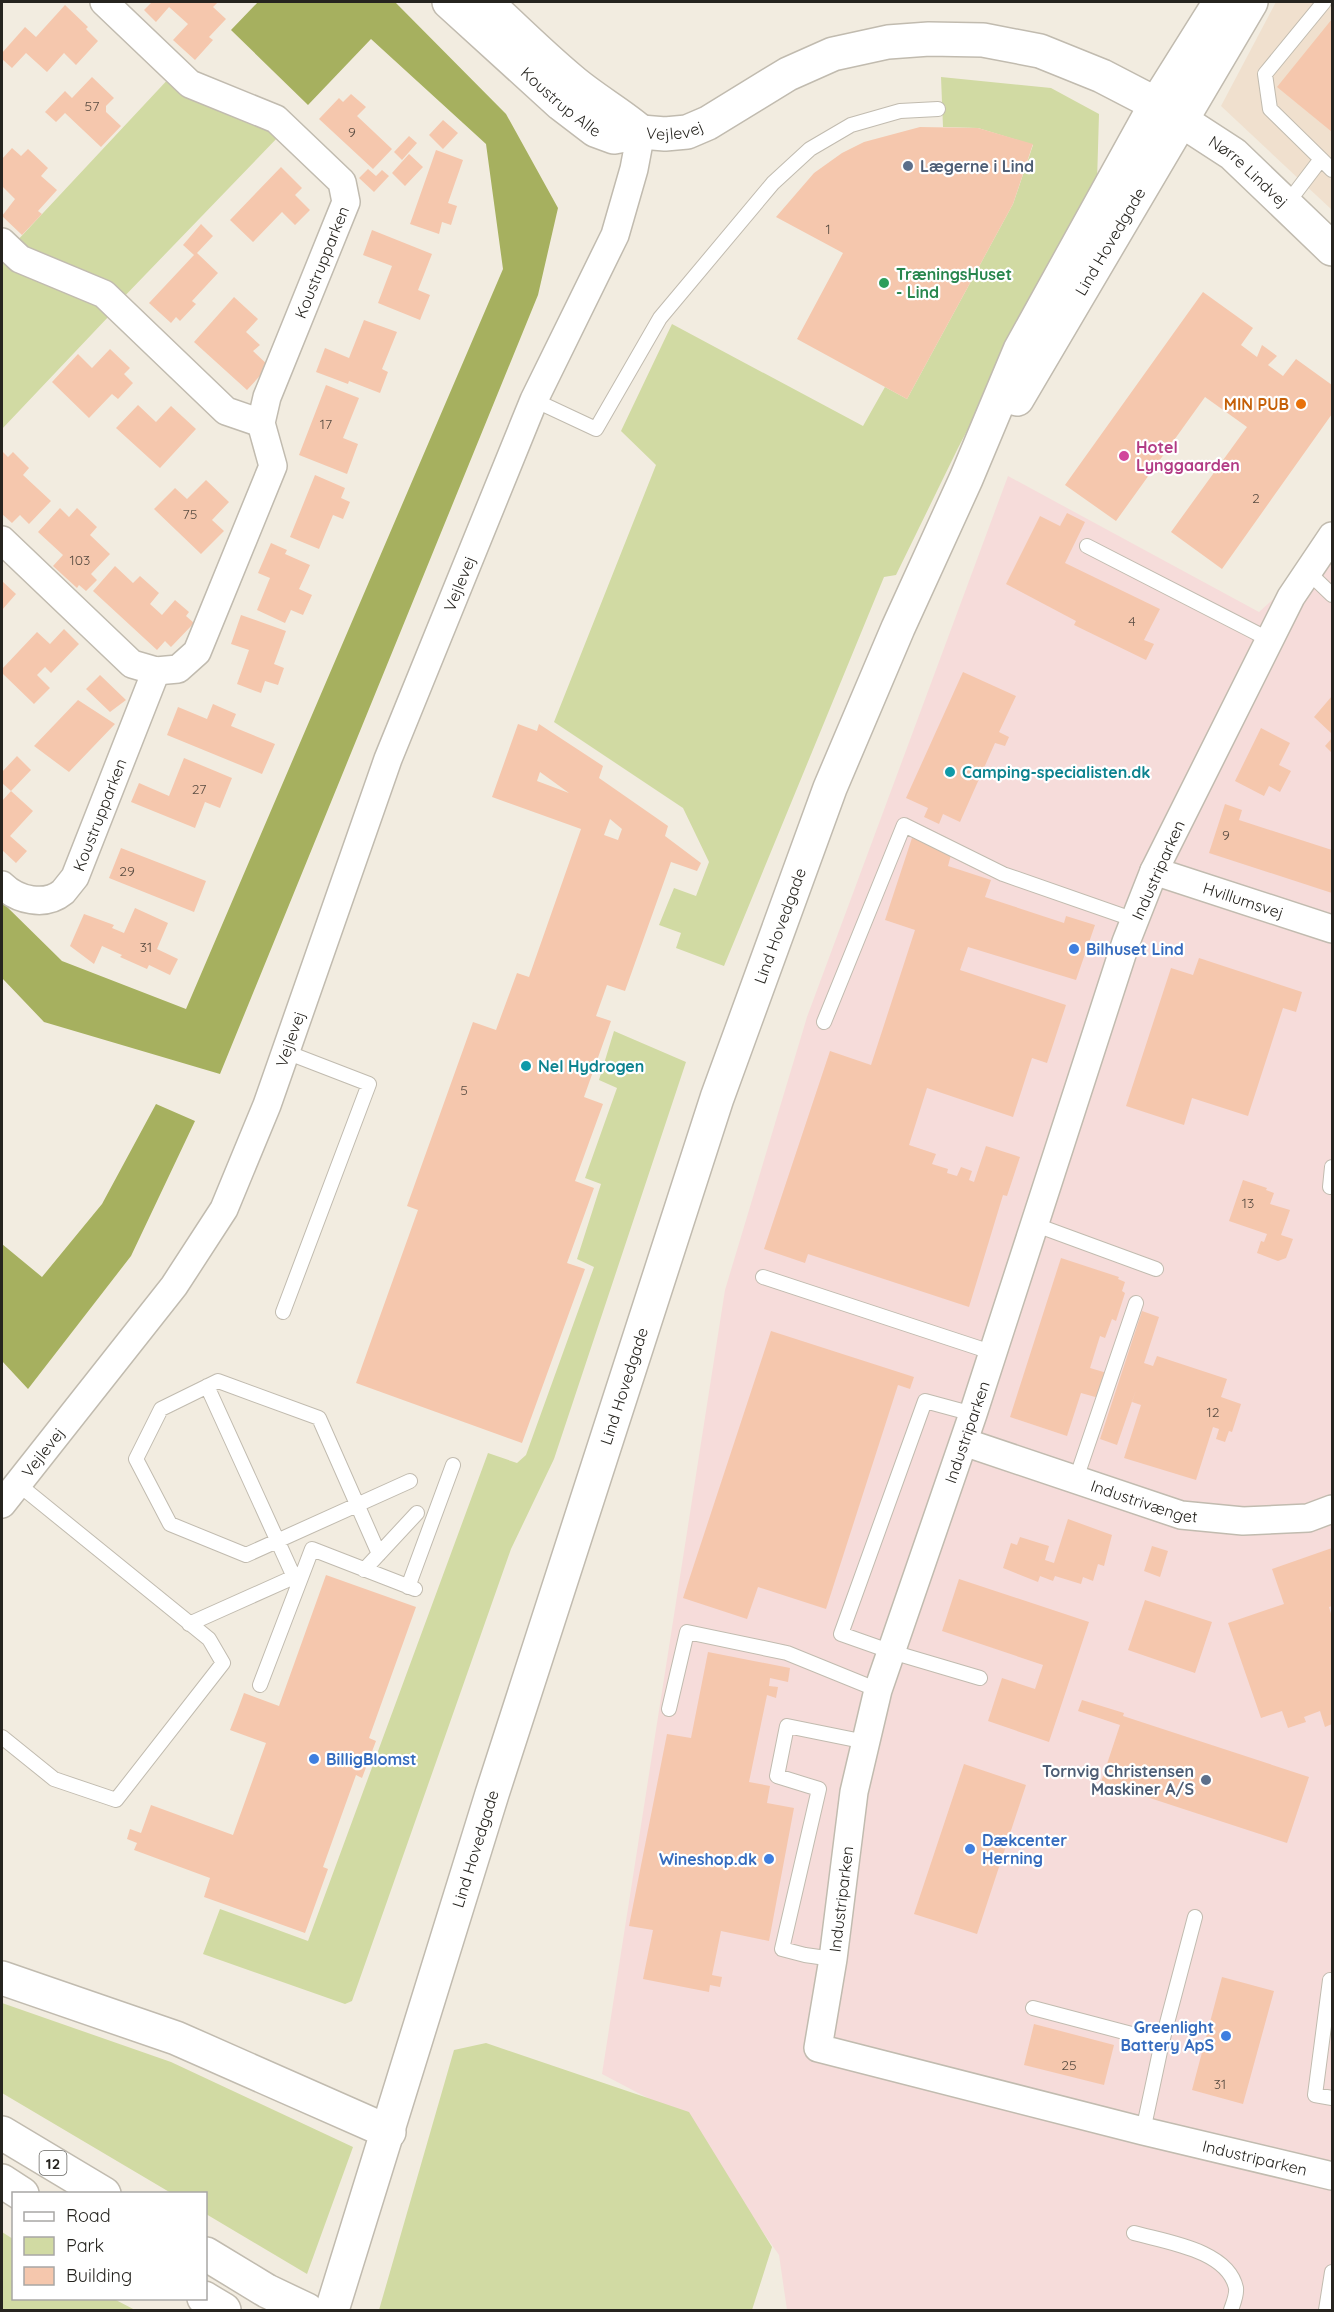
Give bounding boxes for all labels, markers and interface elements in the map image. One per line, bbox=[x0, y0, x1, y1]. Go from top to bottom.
street label: Koustrup Alle bbox=[517, 63, 603, 141]
house number: 57 bbox=[85, 97, 99, 115]
street label: Vejlevej bbox=[645, 116, 706, 144]
house number: 9 bbox=[348, 123, 356, 141]
street label: Nørre Lindvej bbox=[1205, 131, 1292, 212]
place label: Lægerne i Lind bbox=[920, 156, 1034, 176]
marker: Lægerne i Lind bbox=[901, 159, 915, 173]
street label: Lind Hovedgade bbox=[1070, 184, 1149, 299]
street label: Koustrupparken bbox=[290, 203, 353, 321]
house number: 1 bbox=[825, 220, 831, 238]
place label: TræningsHuset - Lind bbox=[896, 264, 1012, 302]
marker: TræningsHuset - Lind bbox=[877, 276, 891, 290]
place label: MIN PUB bbox=[1224, 394, 1289, 414]
marker: MIN PUB bbox=[1294, 397, 1308, 411]
house number: 17 bbox=[320, 415, 332, 433]
place label: Hotel Lynggaarden bbox=[1136, 437, 1240, 475]
marker: Hotel Lynggaarden bbox=[1117, 449, 1131, 463]
house number: 2 bbox=[1252, 489, 1260, 507]
house number: 75 bbox=[183, 505, 197, 523]
house number: 103 bbox=[70, 551, 90, 569]
street label: Vejlevej bbox=[439, 553, 480, 614]
house number: 4 bbox=[1128, 612, 1136, 630]
street label: Koustrupparken bbox=[68, 756, 131, 874]
place label: Camping-specialisten.dk bbox=[962, 762, 1150, 782]
marker: Camping-specialisten.dk bbox=[943, 765, 957, 779]
house number: 27 bbox=[192, 780, 206, 798]
street label: Industriparken bbox=[1127, 817, 1189, 923]
house number: 9 bbox=[1222, 826, 1230, 844]
house number: 29 bbox=[119, 862, 135, 880]
street label: Lind Hovedgade bbox=[750, 865, 810, 986]
street label: Hvillumsvej bbox=[1200, 878, 1286, 923]
house number: 31 bbox=[140, 938, 152, 956]
place label: Bilhuset Lind bbox=[1086, 939, 1184, 959]
marker: Bilhuset Lind bbox=[1067, 942, 1081, 956]
street label: Vejlevej bbox=[271, 1008, 309, 1070]
place label: Nel Hydrogen bbox=[538, 1056, 644, 1076]
marker: Nel Hydrogen bbox=[519, 1059, 533, 1073]
house number: 5 bbox=[460, 1081, 468, 1099]
house number: 13 bbox=[1242, 1194, 1254, 1212]
street label: Lind Hovedgade bbox=[596, 1325, 652, 1447]
street label: Industriparken bbox=[940, 1378, 994, 1486]
house number: 12 bbox=[1207, 1403, 1220, 1421]
street label: Vejlevej bbox=[17, 1423, 69, 1481]
street label: Industrivænget bbox=[1088, 1475, 1199, 1527]
place label: BilligBlomst bbox=[326, 1749, 416, 1769]
marker: BilligBlomst bbox=[307, 1752, 321, 1766]
place label: Tornvig Christensen Maskiner A/S bbox=[1042, 1761, 1194, 1799]
marker: Tornvig Christensen Maskiner A/S bbox=[1199, 1773, 1213, 1787]
street label: Lind Hovedgade bbox=[447, 1787, 503, 1910]
place label: Dækcenter Herning bbox=[982, 1830, 1067, 1868]
marker: Dækcenter Herning bbox=[963, 1842, 977, 1856]
street label: Industriparken bbox=[825, 1845, 857, 1953]
place label: Wineshop.dk bbox=[659, 1849, 757, 1869]
marker: Wineshop.dk bbox=[762, 1852, 776, 1866]
place label: Greenlight Battery ApS bbox=[1120, 2017, 1214, 2055]
marker: Greenlight Battery ApS bbox=[1219, 2029, 1233, 2043]
house number: 25 bbox=[1061, 2056, 1077, 2074]
house number: 31 bbox=[1214, 2075, 1226, 2093]
street label: Industriparken bbox=[1201, 2136, 1309, 2180]
road number: 12 bbox=[40, 2151, 66, 2175]
legend bbox=[12, 2192, 207, 2300]
text: Road bbox=[66, 2204, 111, 2227]
text: Park bbox=[66, 2234, 104, 2257]
text: Building bbox=[66, 2264, 132, 2287]

